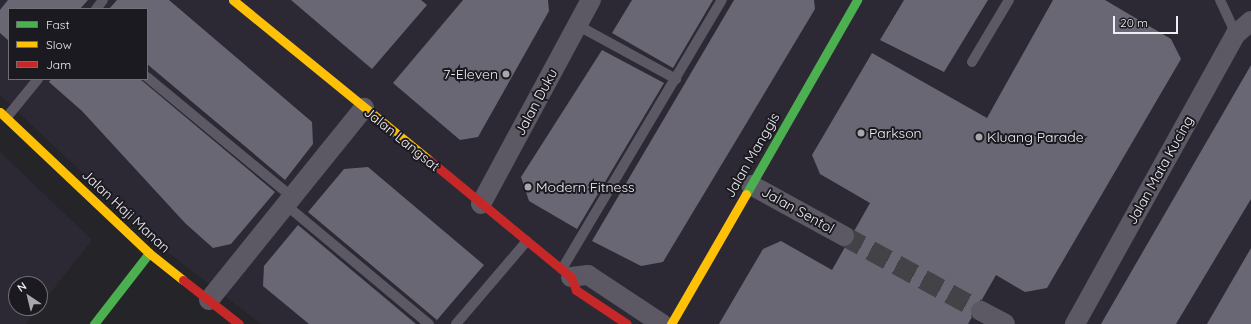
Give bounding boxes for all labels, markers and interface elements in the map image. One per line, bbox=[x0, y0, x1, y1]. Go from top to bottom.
legend bbox=[8, 8, 148, 80]
scale bar bbox=[1115, 8, 1180, 34]
text: 20 m bbox=[1120, 15, 1148, 30]
text: Fast bbox=[46, 17, 70, 32]
text: Slow bbox=[46, 37, 72, 52]
text: Jam bbox=[46, 57, 71, 72]
place label: 7-Eleven bbox=[443, 66, 498, 82]
street label: Jalan Duku bbox=[511, 66, 561, 138]
marker: 7-Eleven bbox=[501, 69, 511, 79]
street label: Jalan Langsat bbox=[361, 103, 443, 175]
street label: Jalan Manggis bbox=[721, 110, 783, 200]
street label: Jalan Mata Kucing bbox=[1123, 113, 1197, 227]
place label: Parkson bbox=[869, 125, 922, 141]
marker: Parkson bbox=[856, 128, 866, 138]
place label: Kluang Parade bbox=[987, 129, 1084, 145]
marker: Kluang Parade bbox=[974, 132, 984, 142]
street label: Jalan Haji Manan bbox=[79, 166, 173, 256]
place label: Modern Fitness bbox=[536, 179, 635, 195]
marker: Modern Fitness bbox=[523, 182, 533, 192]
street label: Jalan Sentol bbox=[759, 183, 837, 237]
north arrow bbox=[8, 276, 48, 316]
text: N bbox=[14, 279, 29, 295]

